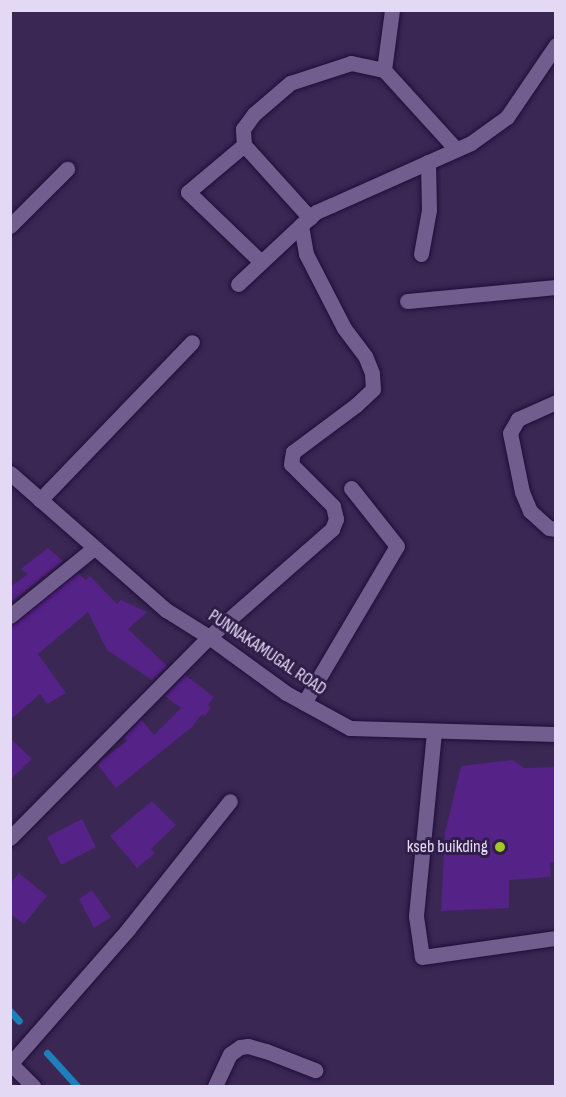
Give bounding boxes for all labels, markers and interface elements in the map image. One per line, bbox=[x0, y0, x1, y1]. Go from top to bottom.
street label: PUNNAKAMUGAL ROAD bbox=[204, 606, 330, 700]
place label: kseb buikding bbox=[407, 836, 488, 858]
marker: kseb buikding bbox=[493, 840, 507, 854]

